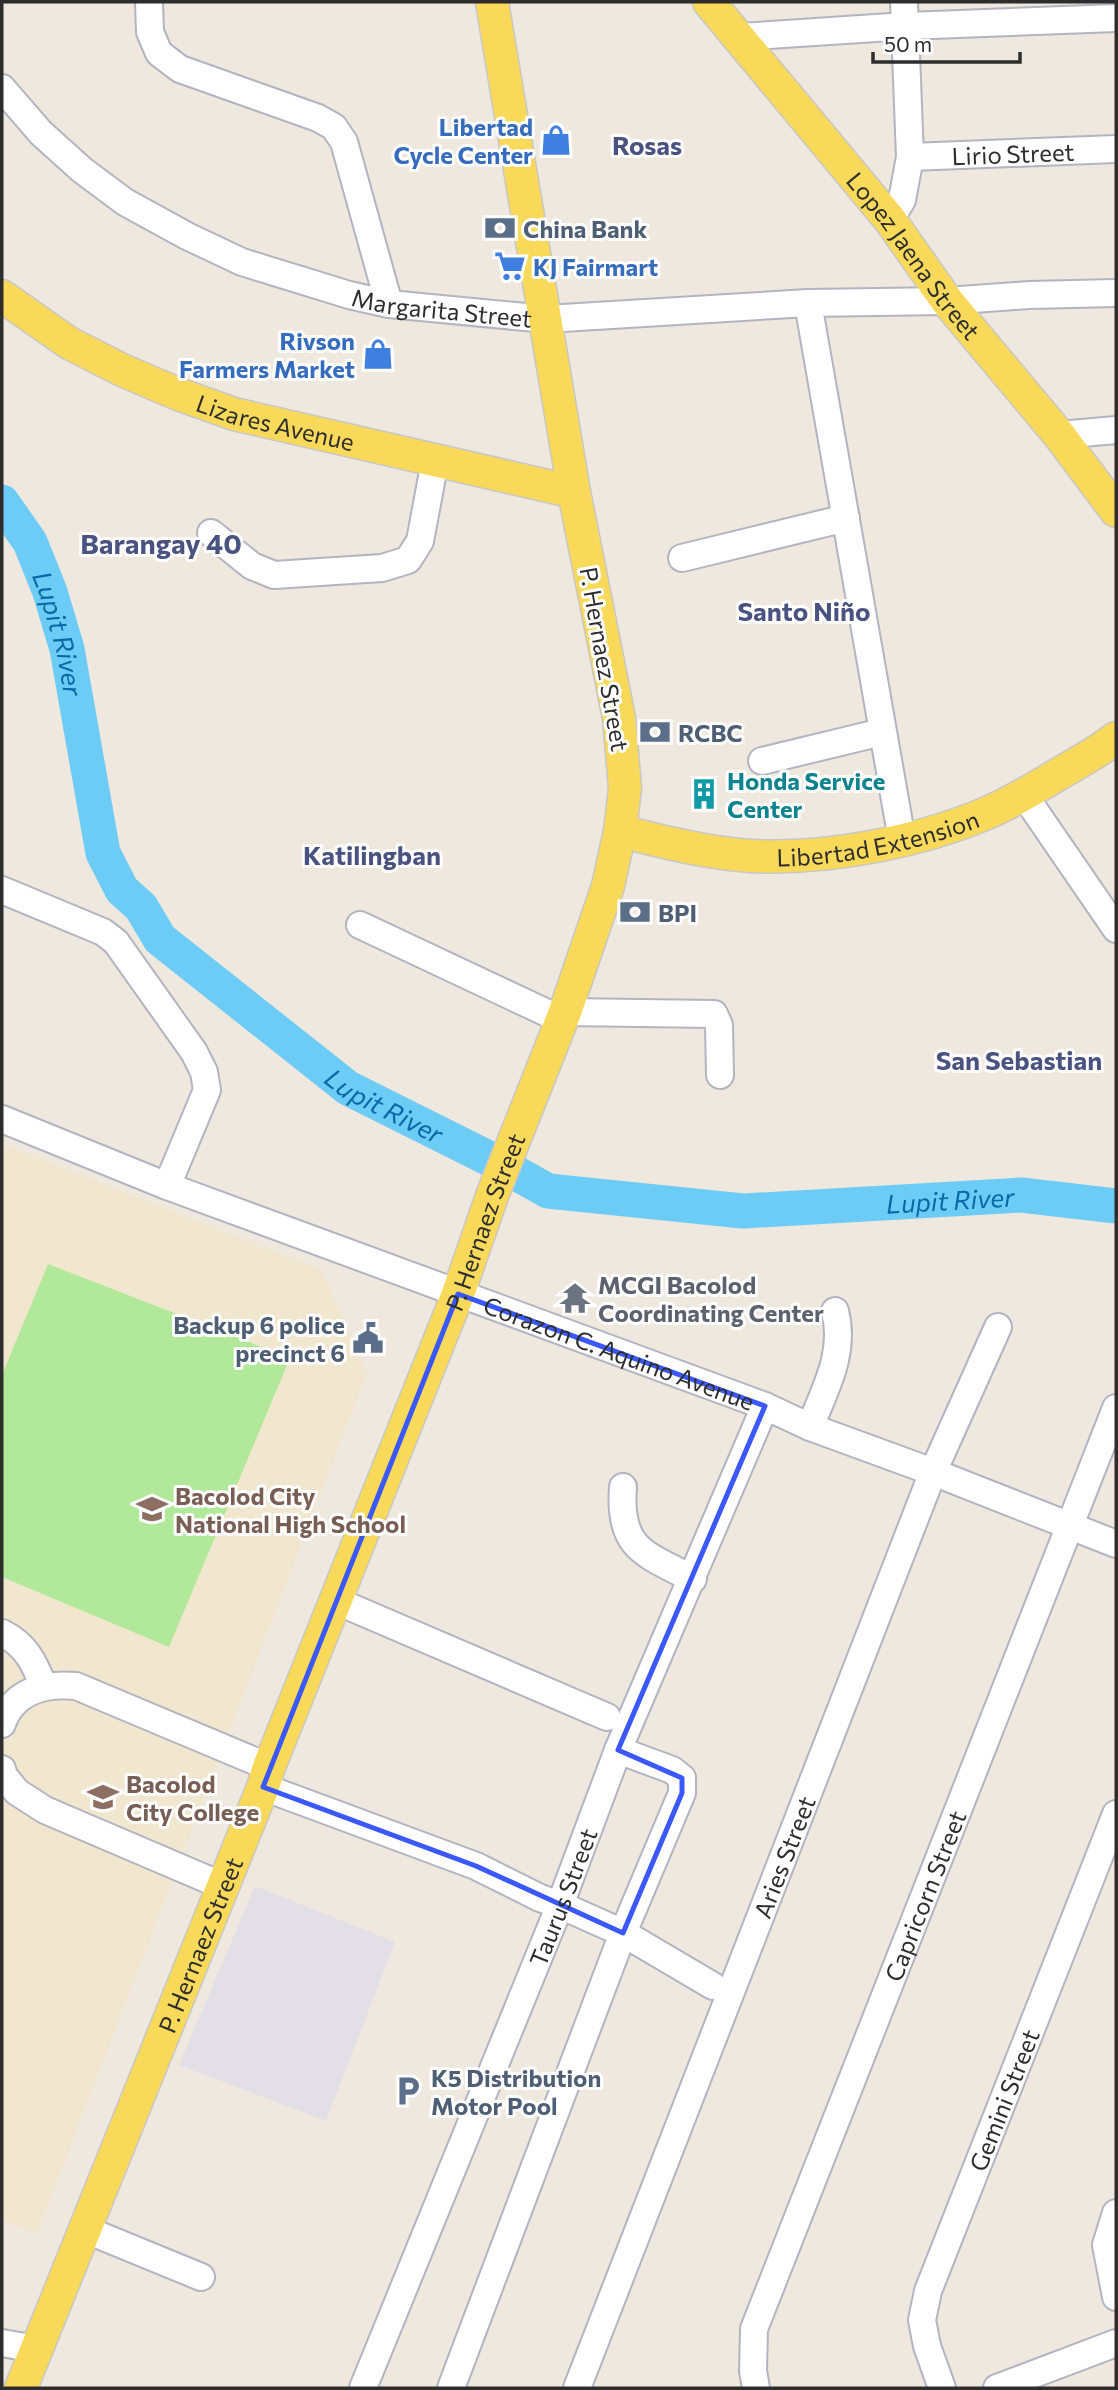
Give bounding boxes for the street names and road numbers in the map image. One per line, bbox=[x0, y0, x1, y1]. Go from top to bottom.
street label: Lirio Street bbox=[951, 136, 1075, 170]
street label: Lopez Jaena Street bbox=[841, 166, 987, 345]
street label: Margarita Street bbox=[349, 282, 533, 332]
street label: Lizares Avenue bbox=[193, 387, 357, 456]
street label: P. Hernaez Street bbox=[575, 565, 635, 753]
street label: Libertad Extension bbox=[776, 803, 983, 871]
street label: P. Hernaez Street bbox=[438, 1129, 530, 1315]
street label: Corazon C. Aquino Avenue bbox=[480, 1289, 759, 1415]
street label: Aries Street bbox=[747, 1791, 820, 1922]
street label: Capricorn Street bbox=[878, 1806, 971, 1985]
street label: Taurus Street bbox=[522, 1824, 602, 1970]
street label: P. Hernaez Street bbox=[151, 1852, 248, 2037]
street label: Gemini Street bbox=[962, 2025, 1044, 2175]

